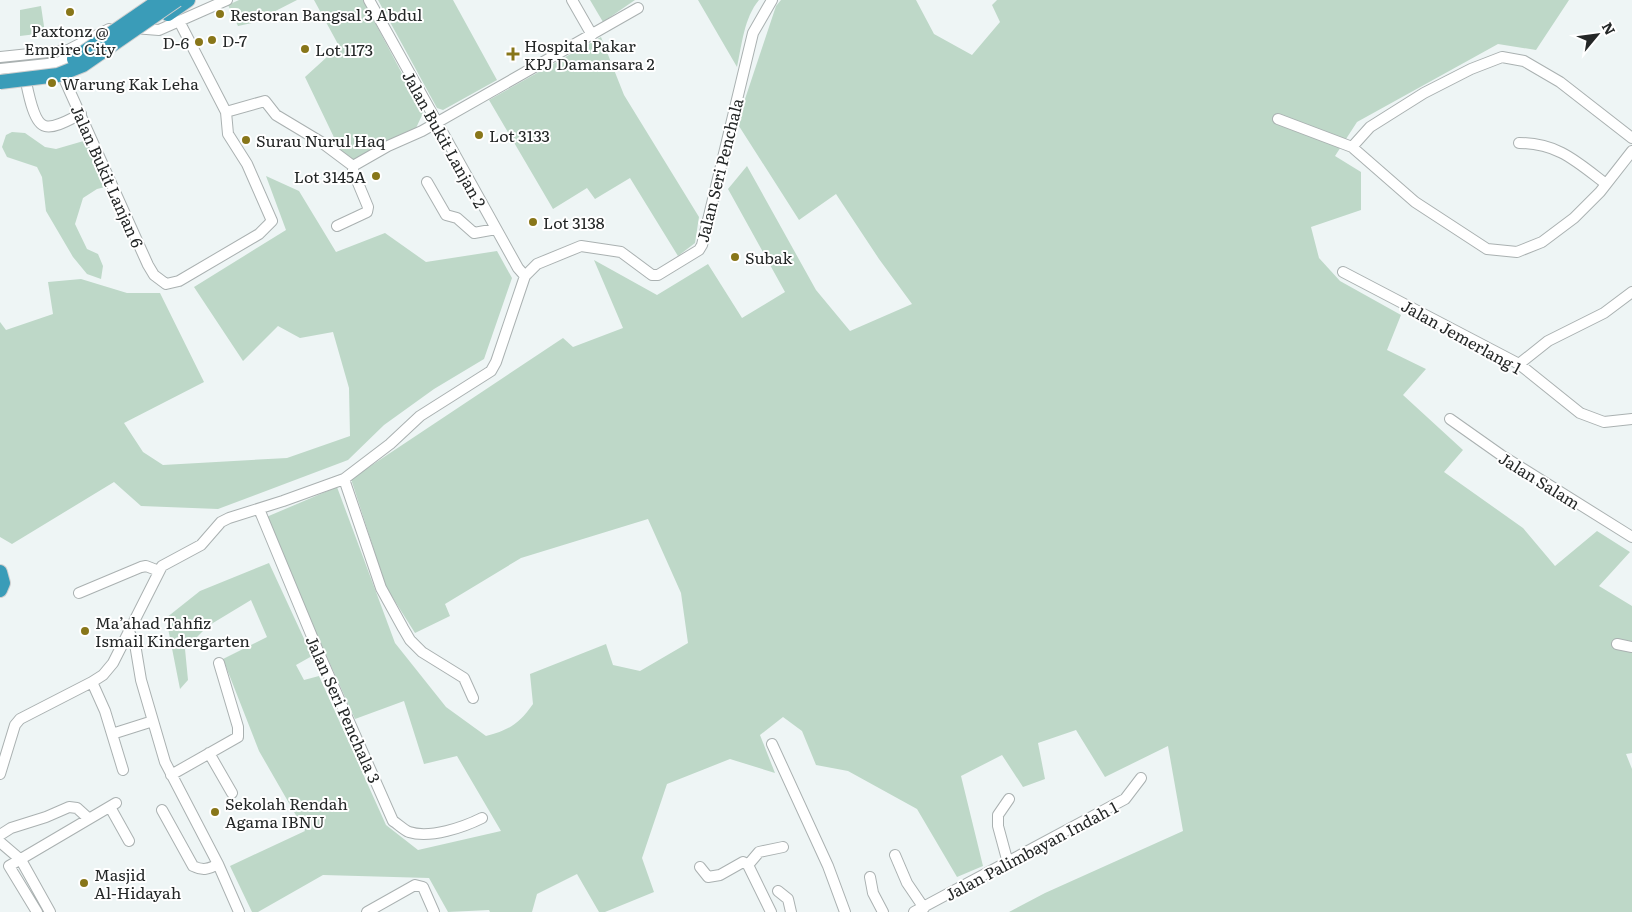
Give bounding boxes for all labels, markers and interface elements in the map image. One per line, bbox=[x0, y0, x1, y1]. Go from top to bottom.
place label: Restoran Bangsal 3 Abdul bbox=[230, 2, 422, 26]
marker: Paxtonz @ Empire City bbox=[64, 6, 76, 18]
marker: Restoran Bangsal 3 Abdul bbox=[214, 8, 226, 20]
north arrow bbox=[1572, 10, 1622, 60]
place label: Paxtonz @ Empire City bbox=[24, 18, 116, 60]
text: N bbox=[1598, 18, 1621, 38]
place label: D-7 bbox=[222, 28, 247, 52]
place label: D-6 bbox=[163, 30, 189, 54]
place label: Hospital Pakar KPJ Damansara 2 bbox=[524, 33, 655, 75]
marker: D-7 bbox=[206, 34, 218, 46]
marker: D-6 bbox=[193, 36, 205, 48]
place label: Lot 1173 bbox=[315, 37, 373, 61]
marker: Lot 1173 bbox=[299, 43, 311, 55]
marker: Hospital Pakar KPJ Damansara 2 bbox=[506, 47, 520, 61]
street label: Jalan Bukit Lanjan 2 bbox=[397, 66, 493, 212]
place label: Warung Kak Leha bbox=[62, 71, 199, 95]
marker: Warung Kak Leha bbox=[46, 77, 58, 89]
street label: Jalan Seri Penchala bbox=[689, 95, 749, 245]
street label: Jalan Bukit Lanjan 6 bbox=[66, 101, 150, 252]
place label: Lot 3133 bbox=[489, 123, 550, 147]
place label: Surau Nurul Haq bbox=[256, 128, 386, 152]
marker: Lot 3133 bbox=[473, 129, 485, 141]
marker: Surau Nurul Haq bbox=[240, 134, 252, 146]
place label: Lot 3145A bbox=[294, 164, 366, 188]
marker: Lot 3145A bbox=[370, 170, 382, 182]
place label: Lot 3138 bbox=[543, 210, 605, 234]
marker: Lot 3138 bbox=[527, 216, 539, 228]
place label: Subak bbox=[745, 245, 793, 269]
marker: Subak bbox=[729, 251, 741, 263]
street label: Jalan Jemerlang 1 bbox=[1397, 293, 1527, 379]
street label: Jalan Salam bbox=[1495, 445, 1586, 515]
place label: Ma’ahad Tahfiz Ismail Kindergarten bbox=[95, 610, 250, 652]
marker: Ma’ahad Tahfiz Ismail Kindergarten bbox=[79, 625, 91, 637]
street label: Jalan Seri Penchala 3 bbox=[301, 631, 387, 787]
place label: Sekolah Rendah Agama IBNU bbox=[225, 791, 348, 833]
street label: Jalan Palimbayan Indah 1 bbox=[940, 794, 1122, 906]
marker: Sekolah Rendah Agama IBNU bbox=[209, 806, 221, 818]
place label: Masjid Al-Hidayah bbox=[94, 862, 182, 904]
marker: Masjid Al-Hidayah bbox=[78, 877, 90, 889]

